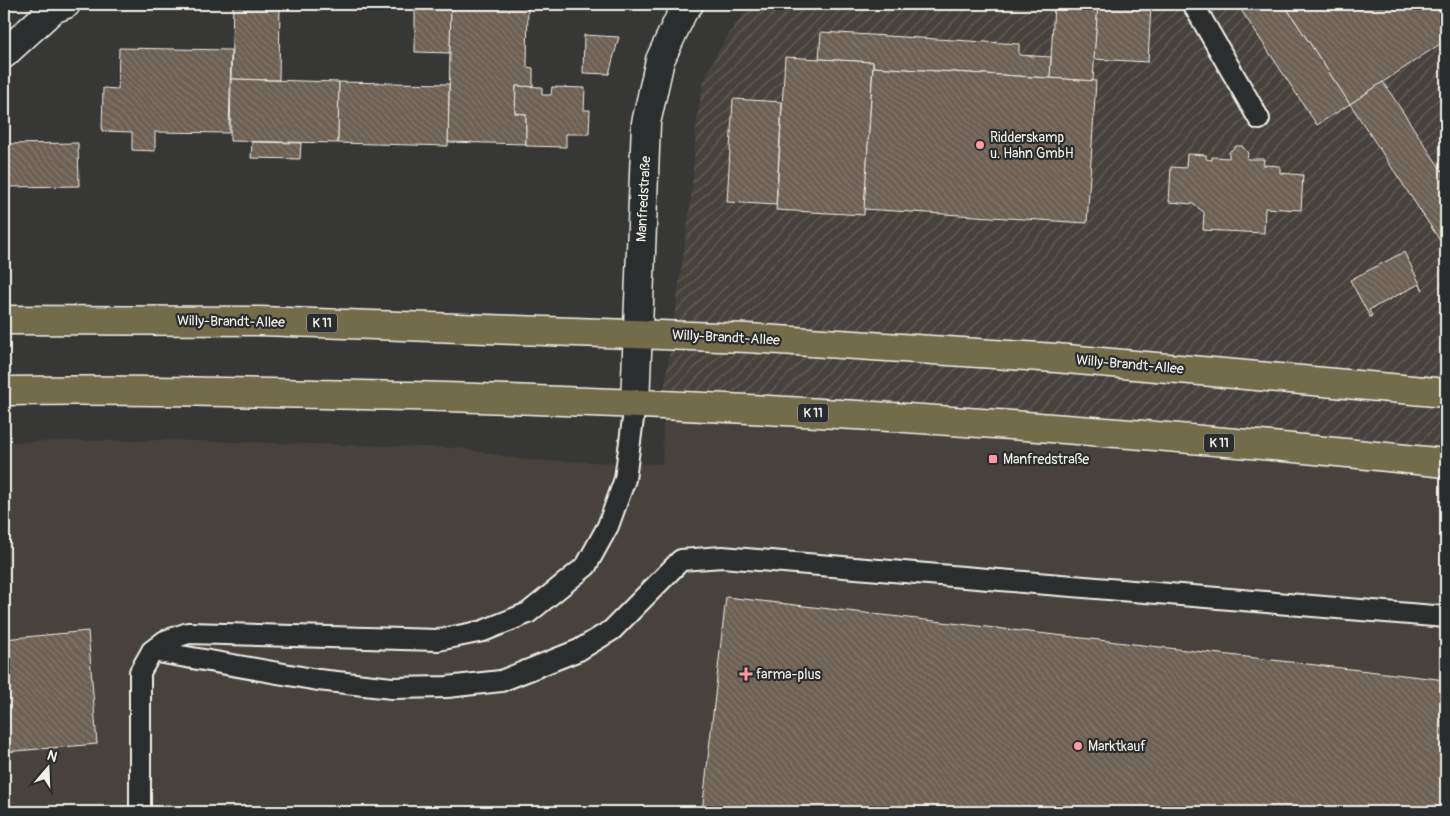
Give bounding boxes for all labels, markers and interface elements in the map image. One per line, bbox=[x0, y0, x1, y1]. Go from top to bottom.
place label: Ridderskamp u. Hahn GmbH bbox=[990, 129, 1074, 162]
marker: Ridderskamp u. Hahn GmbH bbox=[974, 139, 986, 151]
street label: Manfredstraße bbox=[633, 155, 654, 243]
street label: Willy-Brandt-Allee bbox=[177, 312, 285, 331]
road number: K 11 bbox=[307, 314, 337, 332]
street label: Willy-Brandt-Allee bbox=[672, 326, 780, 349]
street label: Willy-Brandt-Allee bbox=[1075, 351, 1185, 378]
road number: K 11 bbox=[798, 403, 828, 422]
road number: K 11 bbox=[1204, 433, 1234, 452]
place label: Manfredstraße bbox=[1003, 451, 1089, 468]
marker: Manfredstraße bbox=[987, 453, 999, 465]
place label: farma-plus bbox=[756, 666, 822, 683]
marker: farma-plus bbox=[740, 668, 752, 680]
place label: Marktkauf bbox=[1088, 738, 1146, 755]
marker: Marktkauf bbox=[1072, 740, 1084, 752]
north arrow bbox=[22, 744, 72, 794]
text: N bbox=[45, 747, 59, 766]

